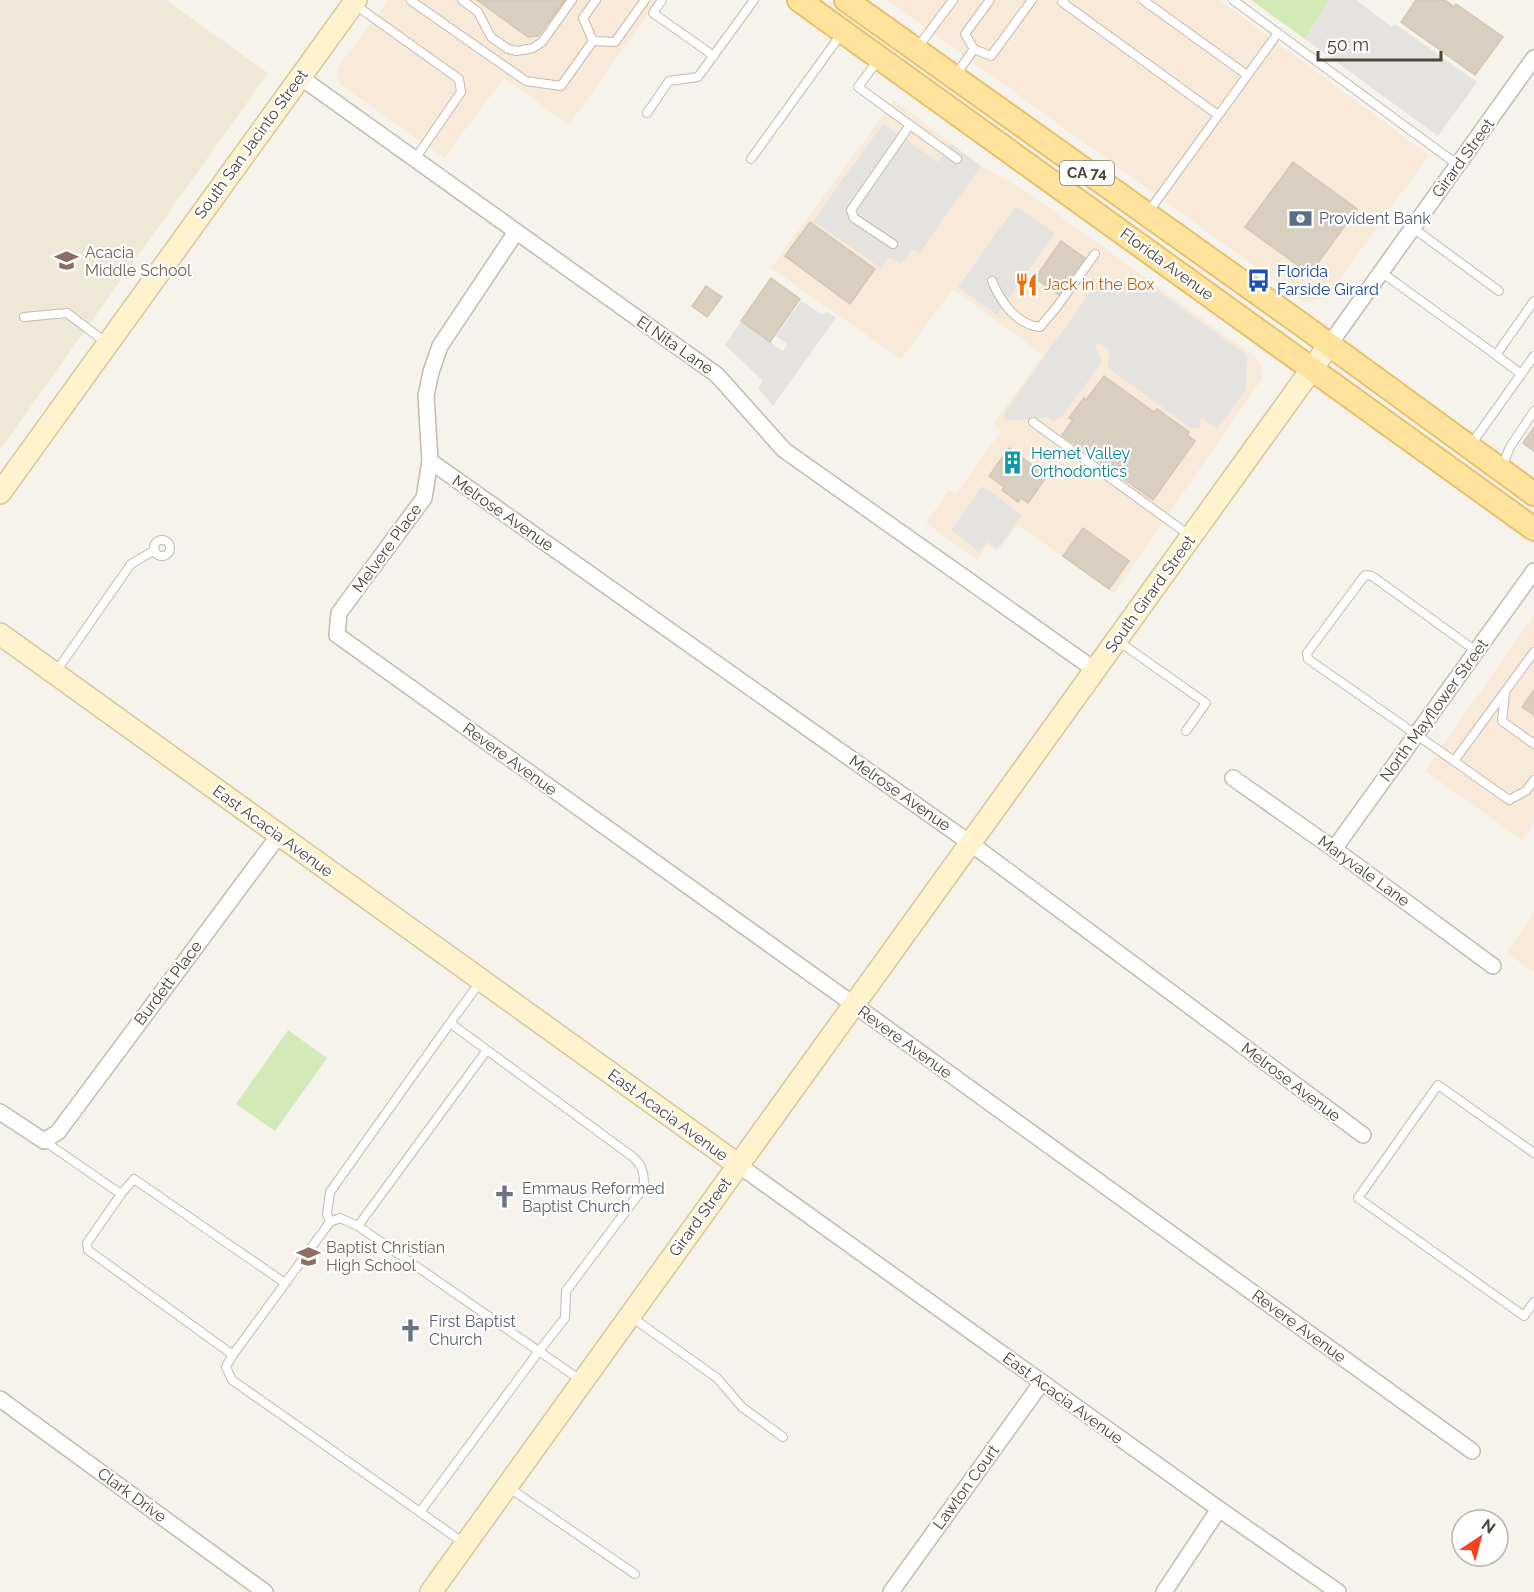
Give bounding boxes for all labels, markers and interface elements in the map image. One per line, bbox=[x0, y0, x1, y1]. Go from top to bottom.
scale bar bbox=[1318, 24, 1441, 62]
text: 50 m bbox=[1327, 34, 1369, 55]
street label: South San Jacinto Street bbox=[190, 65, 312, 222]
street label: Girard Street bbox=[1428, 114, 1498, 201]
road number: CA 74 bbox=[1060, 161, 1114, 185]
bank icon: Provident Bank bbox=[1288, 205, 1314, 231]
place label: Provident Bank bbox=[1319, 209, 1431, 228]
street label: Florida Avenue bbox=[1117, 224, 1217, 304]
place label: Acacia Middle School bbox=[85, 243, 192, 280]
school or university icon: Acacia Middle School bbox=[54, 248, 80, 274]
place label: Florida Farside Girard bbox=[1277, 262, 1379, 299]
bus stop icon: Florida Farside Girard bbox=[1246, 267, 1272, 293]
restaurant icon: Jack in the Box bbox=[1013, 271, 1039, 297]
place label: Jack in the Box bbox=[1044, 275, 1155, 294]
street label: El Nita Lane bbox=[633, 312, 717, 378]
place label: Hemet Valley Orthodontics bbox=[1031, 444, 1131, 481]
building icon: Hemet Valley Orthodontics bbox=[1000, 449, 1026, 475]
street label: Melrose Avenue bbox=[449, 471, 557, 555]
street label: Melvere Place bbox=[348, 500, 426, 596]
street label: South Girard Street bbox=[1101, 531, 1199, 656]
street label: North Mayflower Street bbox=[1376, 635, 1492, 785]
street label: Revere Avenue bbox=[459, 719, 561, 799]
street label: Melrose Avenue bbox=[846, 751, 954, 835]
street label: East Acacia Avenue bbox=[209, 781, 337, 881]
street label: Maryvale Lane bbox=[1314, 831, 1414, 911]
street label: Burdett Place bbox=[130, 937, 206, 1029]
street label: Revere Avenue bbox=[854, 1002, 956, 1082]
street label: Melrose Avenue bbox=[1238, 1038, 1344, 1126]
street label: East Acacia Avenue bbox=[604, 1065, 732, 1165]
street label: Girard Street bbox=[665, 1173, 735, 1260]
place label: Emmaus Reformed Baptist Church bbox=[522, 1179, 665, 1216]
church icon: Emmaus Reformed Baptist Church bbox=[491, 1184, 517, 1210]
place label: Baptist Christian High School bbox=[326, 1238, 445, 1275]
school or university icon: Baptist Christian High School bbox=[295, 1243, 321, 1269]
street label: Revere Avenue bbox=[1248, 1286, 1350, 1366]
place label: First Baptist Church bbox=[429, 1312, 516, 1349]
church icon: First Baptist Church bbox=[398, 1317, 424, 1343]
street label: East Acacia Avenue bbox=[999, 1348, 1127, 1448]
street label: Lawton Court bbox=[929, 1440, 1003, 1533]
street label: Clark Drive bbox=[94, 1464, 170, 1526]
north arrow bbox=[1450, 1508, 1510, 1568]
text: N bbox=[1478, 1515, 1499, 1538]

